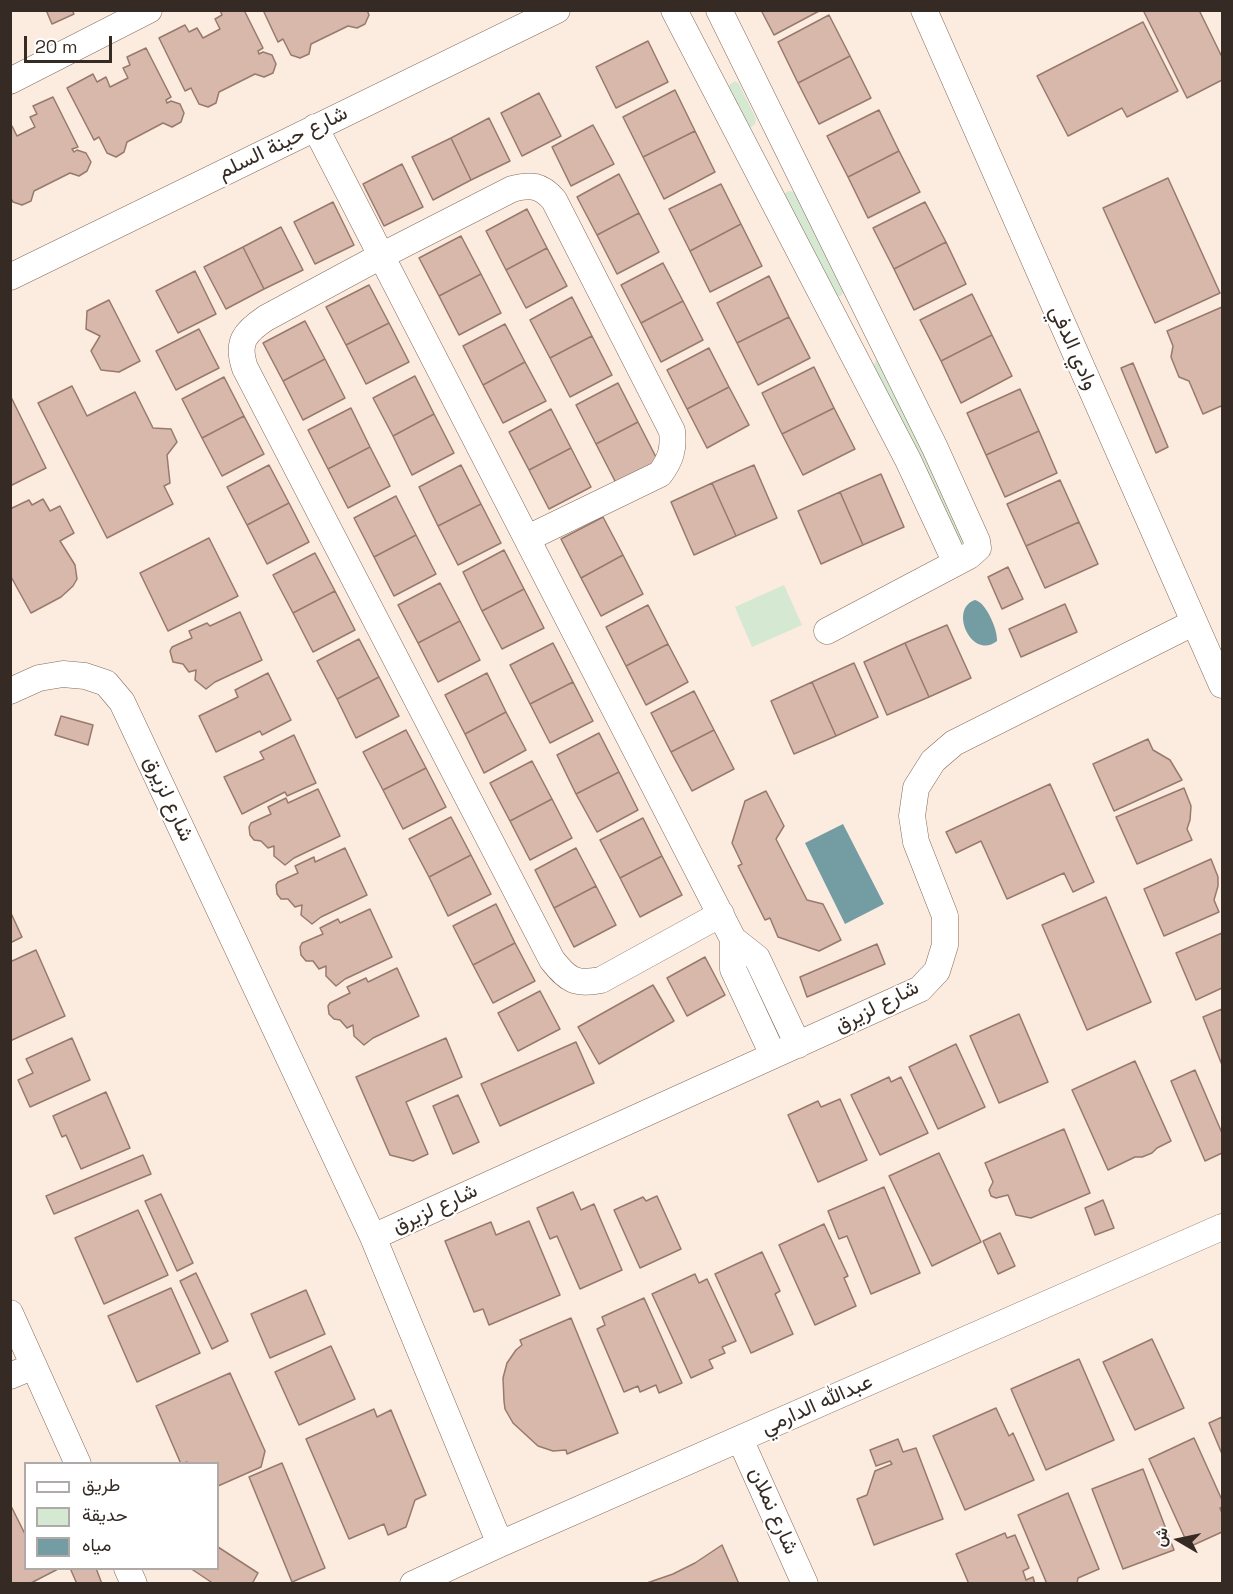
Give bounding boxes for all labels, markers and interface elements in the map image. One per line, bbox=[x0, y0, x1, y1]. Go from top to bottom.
scale bar bbox=[27, 24, 116, 62]
text: 20 m bbox=[35, 35, 78, 58]
street label: شارع حينة السلم bbox=[214, 101, 352, 185]
street label: وادي الدفي bbox=[1043, 302, 1103, 394]
street label: شارع لزيرق bbox=[137, 752, 199, 846]
street label: شارع لزيرق bbox=[831, 975, 923, 1039]
street label: شارع لزيرق bbox=[388, 1178, 482, 1240]
street label: عبدالله الدارمي bbox=[758, 1369, 876, 1441]
legend bbox=[24, 1462, 219, 1570]
street label: شارع نملان bbox=[743, 1464, 803, 1558]
text: طريق bbox=[82, 1473, 120, 1496]
text: حديقة bbox=[82, 1503, 128, 1526]
north arrow bbox=[1149, 1510, 1209, 1570]
text: ش bbox=[1149, 1526, 1173, 1548]
text: مياه bbox=[82, 1533, 111, 1556]

